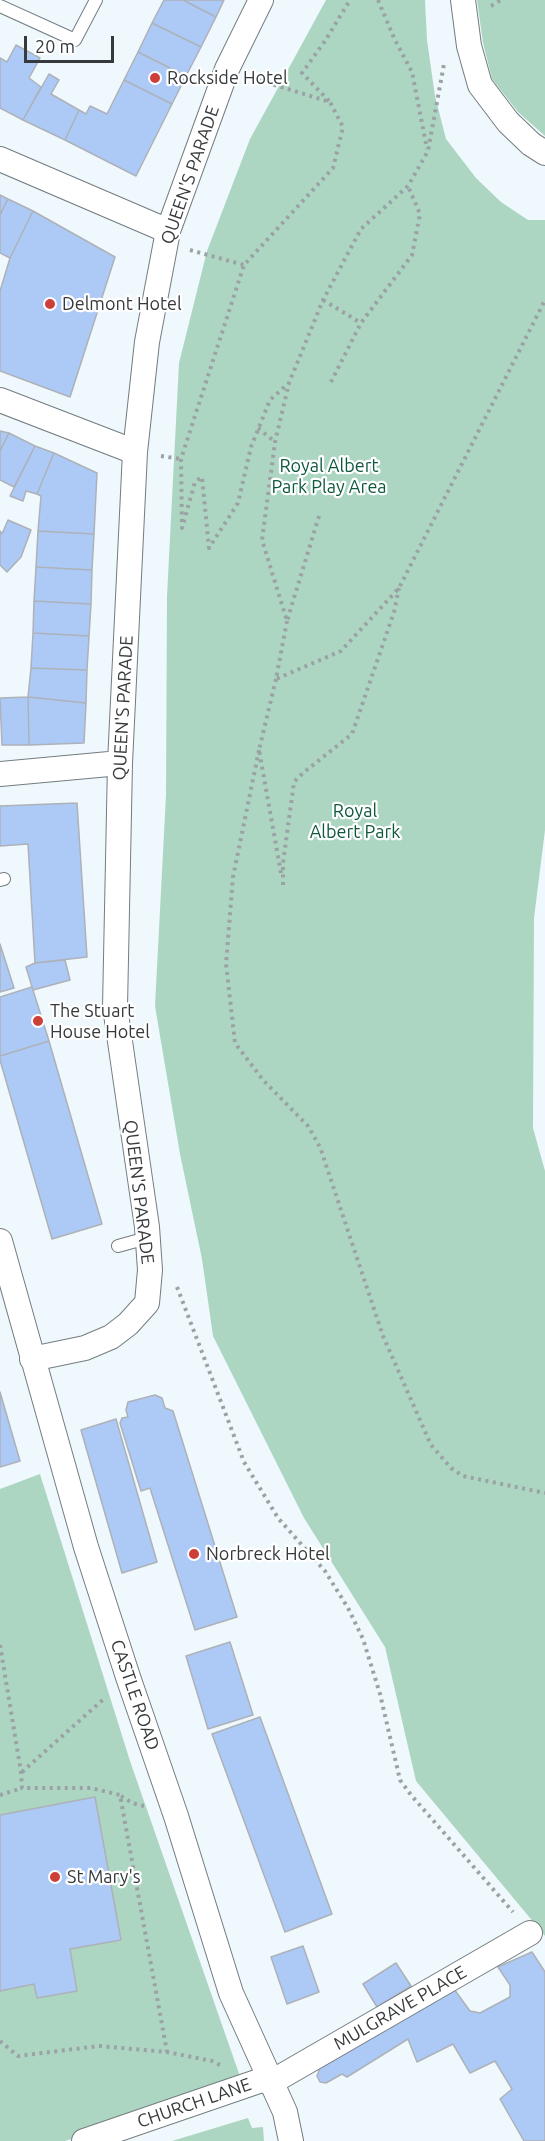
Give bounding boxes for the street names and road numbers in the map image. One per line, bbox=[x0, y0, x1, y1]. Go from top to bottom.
street label: QUEEN'S PARADE bbox=[156, 103, 224, 247]
street label: QUEEN'S PARADE bbox=[108, 635, 138, 781]
street label: QUEEN'S PARADE bbox=[119, 1119, 159, 1265]
street label: CASTLE ROAD bbox=[106, 1637, 164, 1753]
street label: MULGRAVE PLACE bbox=[330, 1961, 470, 2055]
street label: CHURCH LANE bbox=[134, 2073, 254, 2133]

